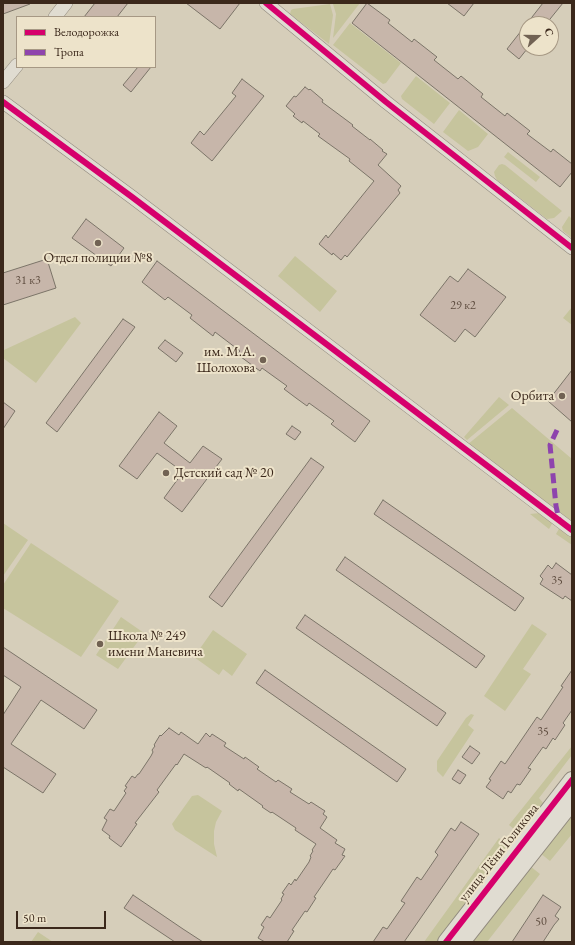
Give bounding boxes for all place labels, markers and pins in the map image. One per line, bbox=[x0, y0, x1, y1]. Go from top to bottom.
marker: Отдел полиции №8 bbox=[93, 238, 103, 248]
place label: Отдел полиции №8 bbox=[44, 250, 152, 266]
place label: им. М.А. Шолохова bbox=[197, 344, 255, 376]
marker: им. М.А. Шолохова bbox=[258, 355, 268, 365]
place label: Орбита bbox=[511, 388, 554, 404]
marker: Орбита bbox=[557, 391, 567, 401]
place label: Детский сад № 20 bbox=[174, 465, 273, 481]
marker: Детский сад № 20 bbox=[161, 468, 171, 478]
place label: Школа № 249 имени Маневича bbox=[108, 628, 203, 660]
marker: Школа № 249 имени Маневича bbox=[95, 639, 105, 649]

